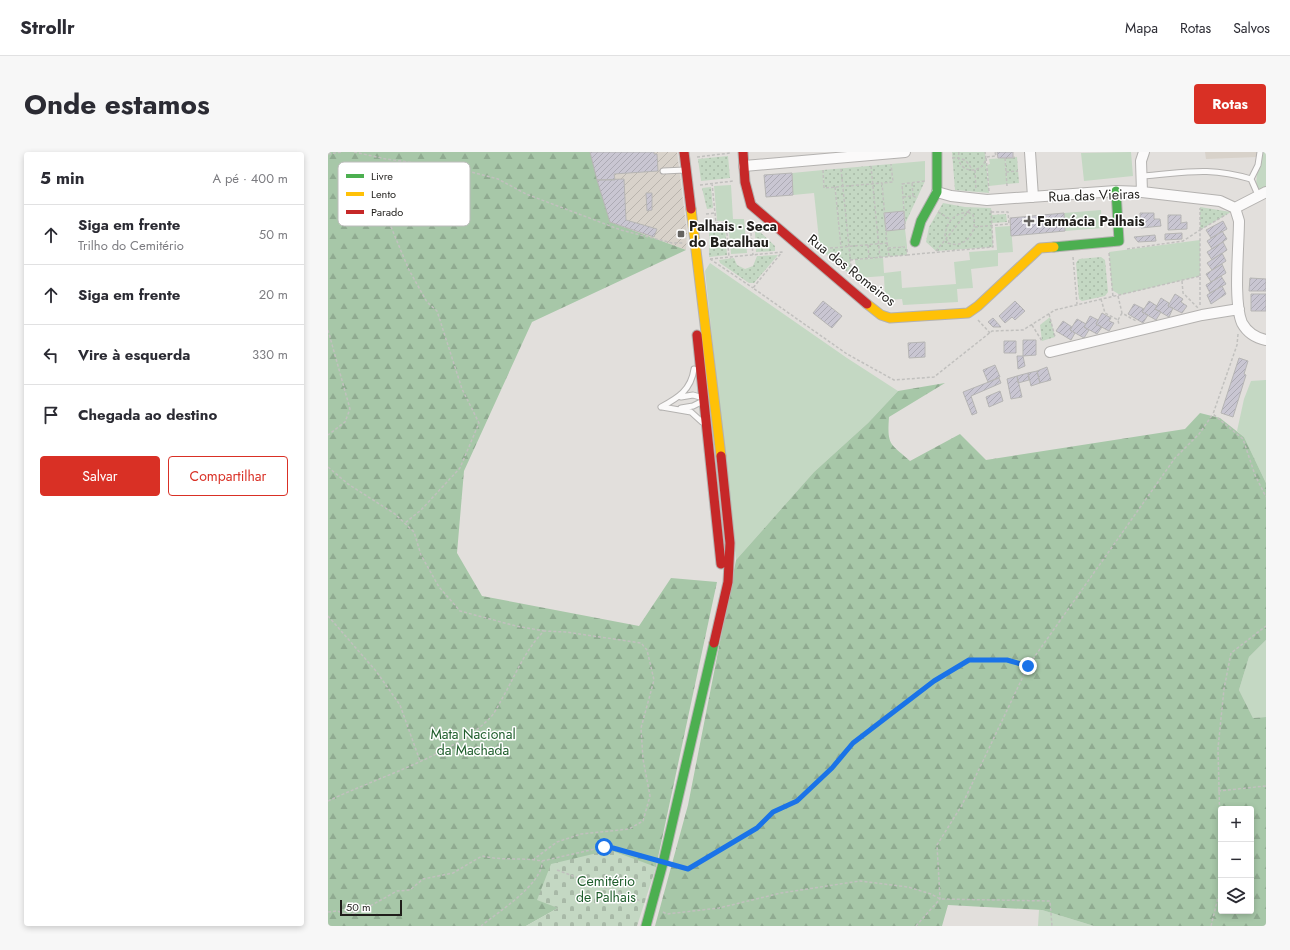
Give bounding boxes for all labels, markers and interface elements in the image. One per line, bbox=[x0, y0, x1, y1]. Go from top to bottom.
text: Strollr bbox=[20, 14, 75, 41]
text: Mapa bbox=[1125, 18, 1158, 38]
text: Rotas bbox=[1180, 18, 1211, 38]
text: Salvos bbox=[1233, 18, 1270, 38]
text: Onde estamos bbox=[24, 84, 210, 125]
button: Rotas bbox=[1194, 84, 1266, 124]
legend bbox=[338, 162, 470, 226]
text: 5 min bbox=[40, 166, 84, 190]
text: Livre bbox=[371, 168, 393, 184]
text: A pé · 400 m bbox=[212, 169, 288, 188]
street label: Rua das Vieiras bbox=[1048, 183, 1140, 207]
text: Lento bbox=[371, 186, 396, 202]
text: Parado bbox=[371, 204, 403, 220]
place label: Farmácia Palhais bbox=[1037, 211, 1145, 231]
text: Siga em frente bbox=[78, 214, 180, 236]
place label: Palhais - Seca do Bacalhau bbox=[689, 216, 777, 252]
marker: Farmácia Palhais bbox=[1024, 216, 1034, 226]
icon: ahead bbox=[40, 224, 62, 246]
text: 50 m bbox=[259, 225, 288, 244]
marker: Palhais - Seca do Bacalhau bbox=[676, 229, 686, 239]
street label: Rua dos Romeiros bbox=[804, 229, 900, 311]
text: Trilho do Cemitério bbox=[78, 236, 184, 255]
icon: ahead bbox=[40, 284, 62, 306]
text: Siga em frente bbox=[78, 284, 180, 306]
text: 20 m bbox=[259, 285, 288, 304]
icon: left bbox=[40, 344, 62, 366]
text: Vire à esquerda bbox=[78, 344, 190, 366]
text: 330 m bbox=[252, 345, 288, 364]
icon: arrive bbox=[40, 404, 62, 426]
text: Chegada ao destino bbox=[78, 404, 217, 426]
button: Salvar bbox=[40, 456, 160, 496]
button: Compartilhar bbox=[168, 456, 288, 496]
route end bbox=[1019, 657, 1037, 675]
park label: Mata Nacional da Machada bbox=[430, 724, 516, 760]
map controls bbox=[1218, 806, 1254, 914]
button: + bbox=[1218, 806, 1254, 842]
route start bbox=[595, 838, 613, 856]
button: − bbox=[1218, 842, 1254, 878]
park label: Cemitério de Palhais bbox=[576, 871, 636, 907]
button: layers bbox=[1218, 878, 1254, 914]
scale bar bbox=[340, 898, 402, 917]
text: 50 m bbox=[346, 899, 371, 915]

